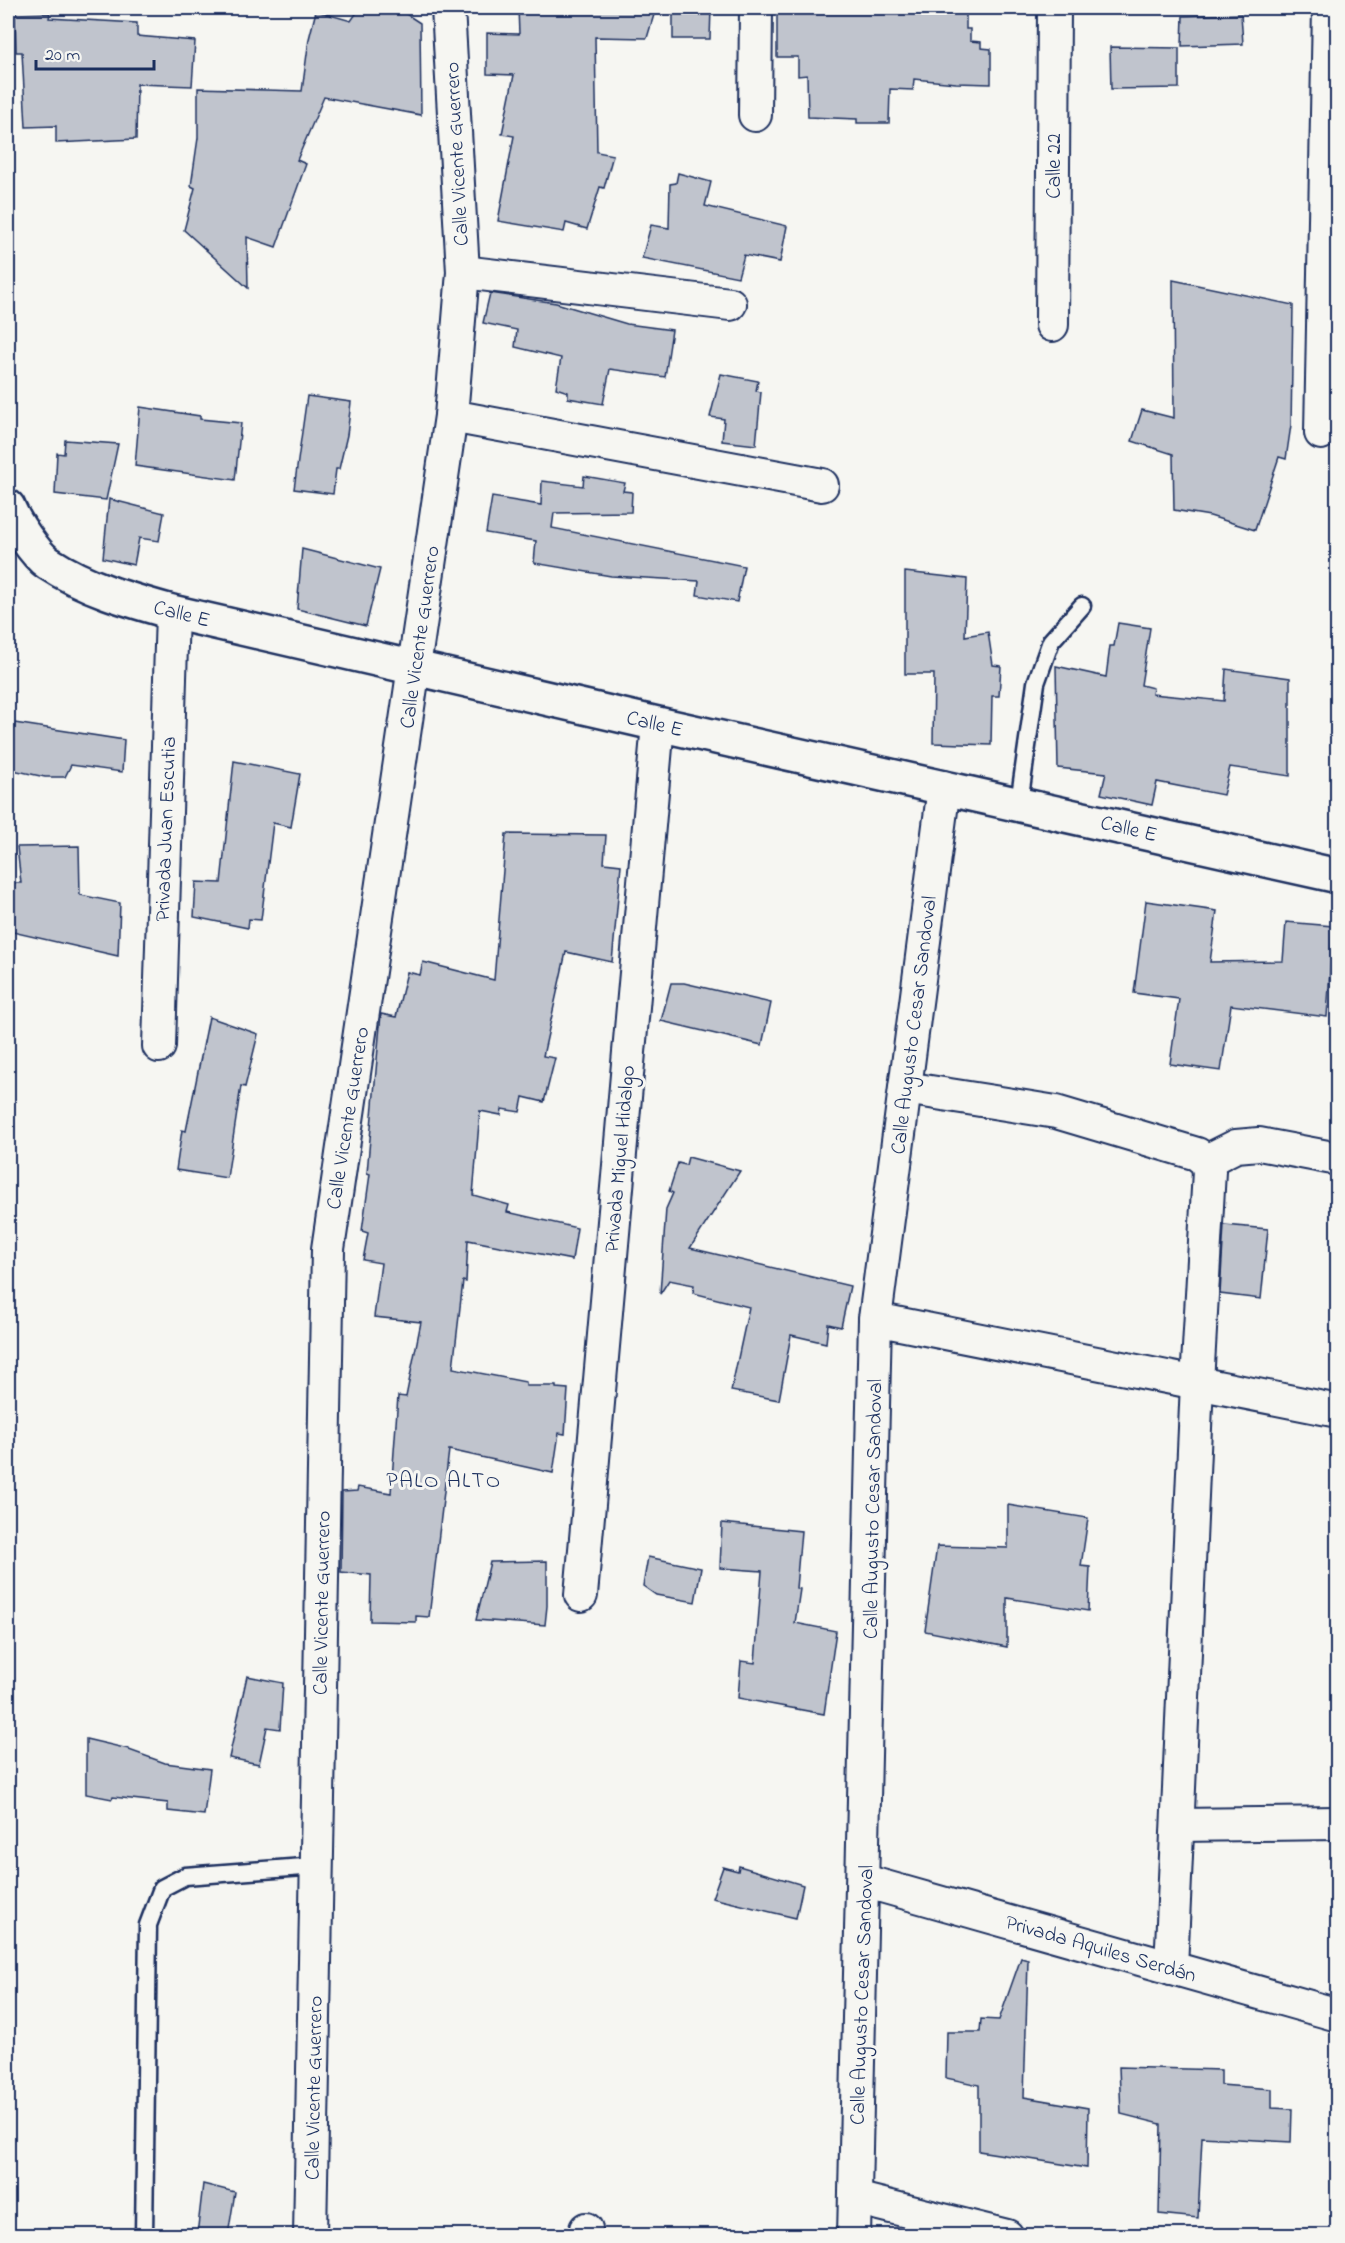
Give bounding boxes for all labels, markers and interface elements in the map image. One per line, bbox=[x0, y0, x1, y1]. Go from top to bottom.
scale bar bbox=[36, 33, 154, 71]
text: 20 m bbox=[45, 43, 80, 69]
street label: Calle Vicente Guerrero bbox=[438, 61, 478, 247]
street label: Calle 22 bbox=[1040, 133, 1070, 199]
street label: Calle Vicente Guerrero bbox=[393, 544, 449, 731]
street label: Calle E bbox=[150, 593, 213, 636]
street label: Calle E bbox=[623, 704, 686, 746]
street label: Privada Juan Escutia bbox=[149, 736, 185, 922]
street label: Calle E bbox=[1097, 809, 1160, 851]
street label: Calle Augusto Cesar Sandoval bbox=[884, 894, 948, 1157]
street label: Calle Vicente Guerrero bbox=[320, 1025, 378, 1212]
street label: Privada Miguel Hidalgo bbox=[598, 1064, 646, 1254]
street label: Calle Augusto Cesar Sandoval bbox=[857, 1379, 893, 1640]
district label: PALO ALTO bbox=[386, 1466, 502, 1498]
street label: Calle Vicente Guerrero bbox=[306, 1510, 340, 1696]
street label: Calle Augusto Cesar Sandoval bbox=[843, 1864, 885, 2126]
street label: Privada Aquiles Serdán bbox=[1001, 1908, 1200, 1992]
street label: Calle Vicente Guerrero bbox=[298, 1995, 332, 2181]

